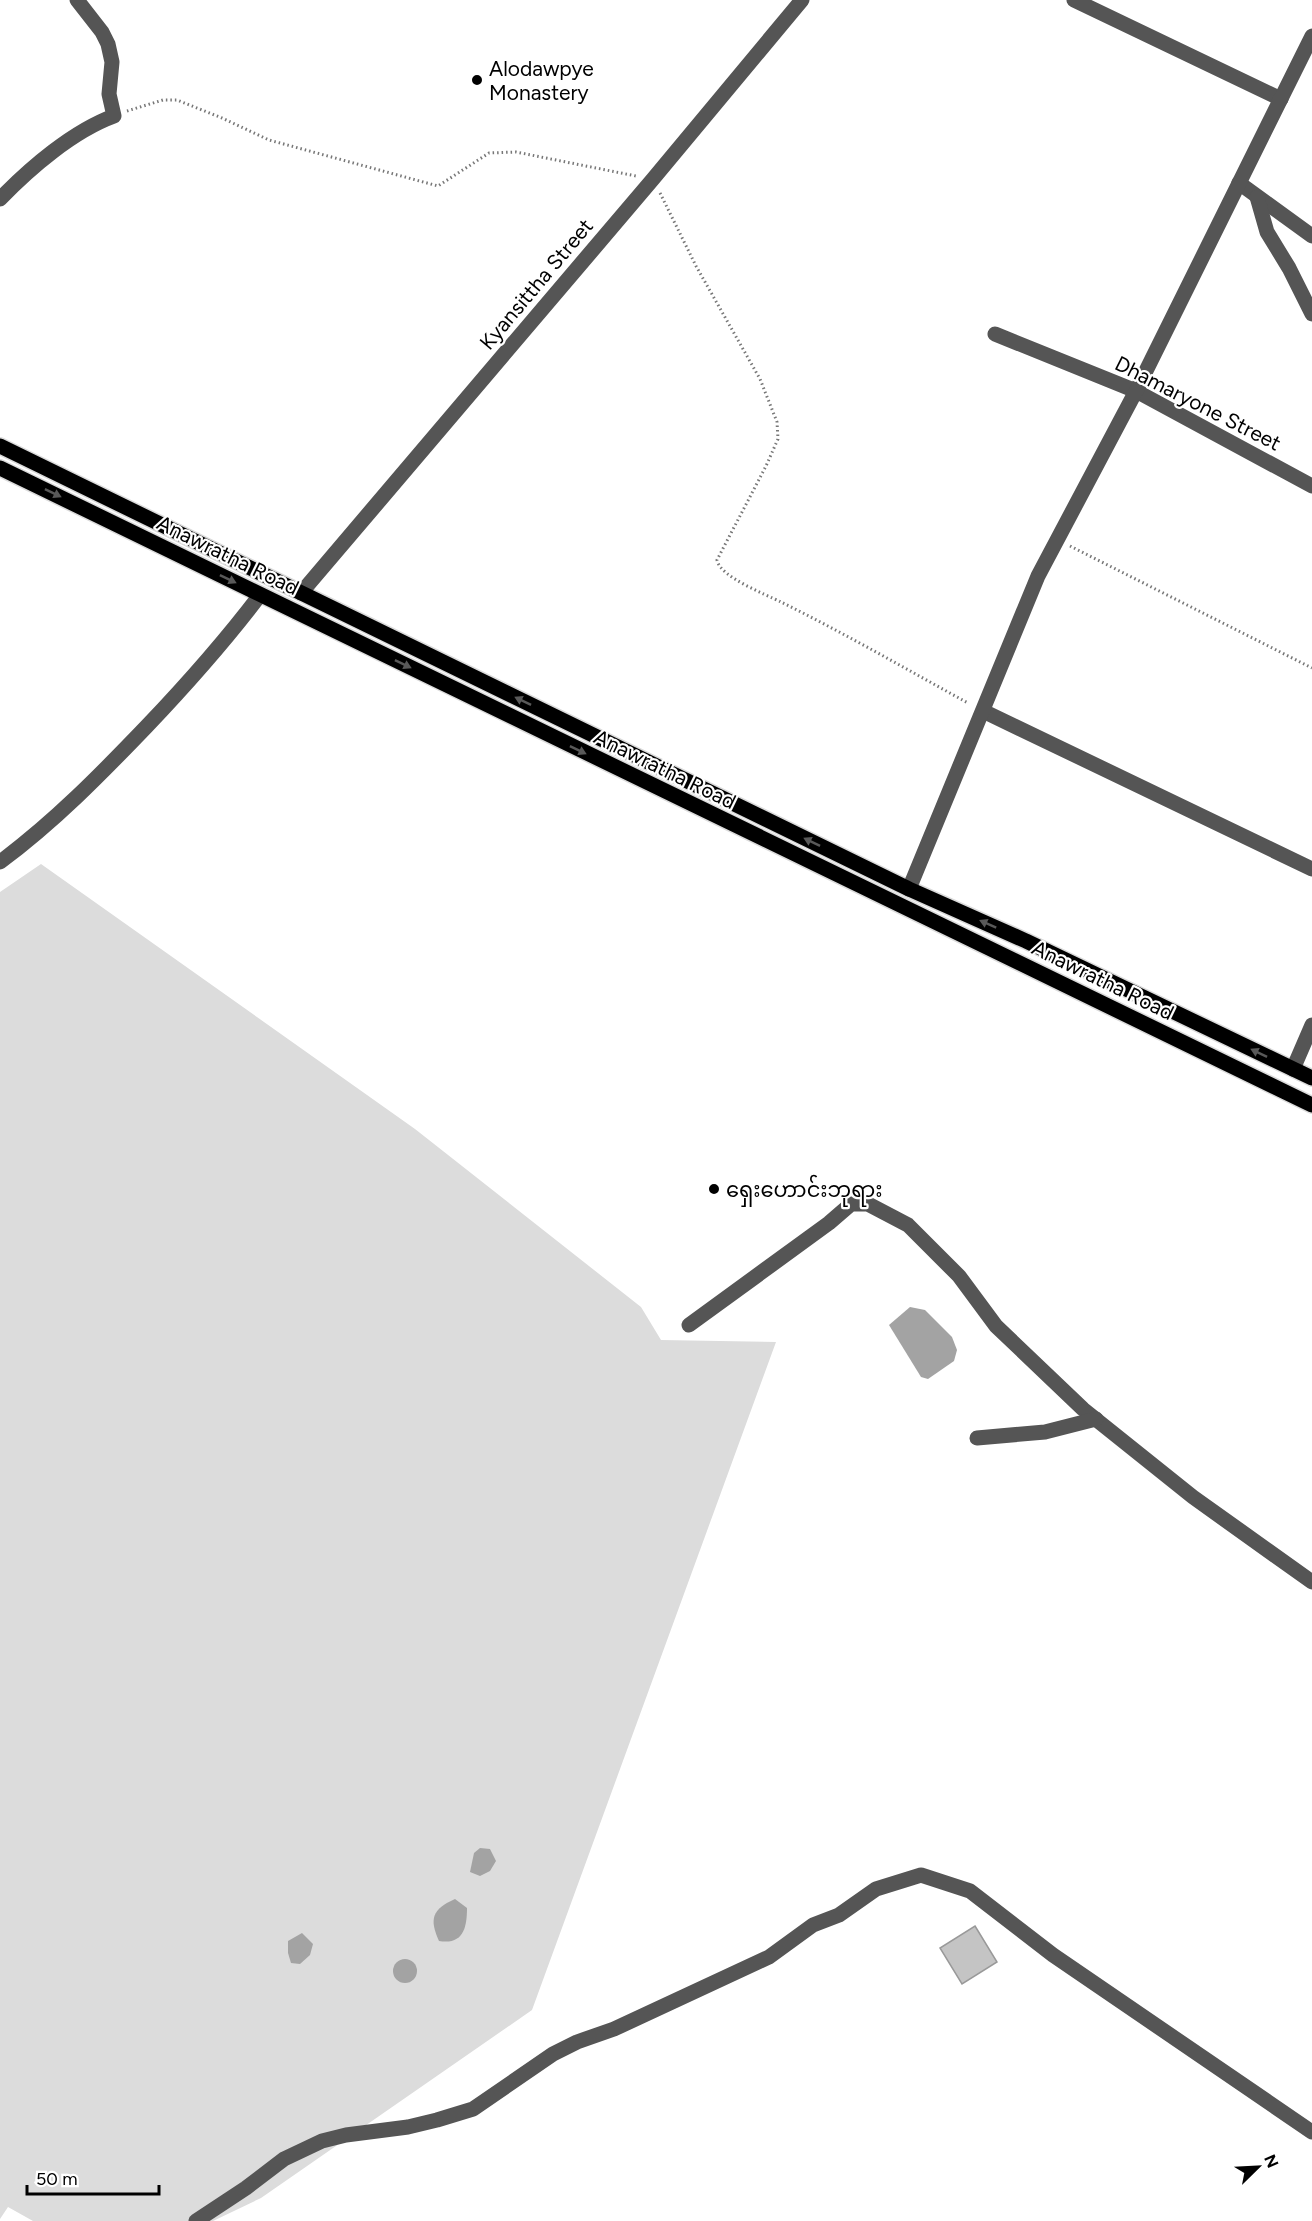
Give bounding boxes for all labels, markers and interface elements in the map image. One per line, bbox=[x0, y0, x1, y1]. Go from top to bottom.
place label: Alodawpye Monastery bbox=[489, 56, 594, 105]
marker: Alodawpye Monastery bbox=[470, 73, 484, 87]
street label: Kyansittha Street bbox=[474, 214, 598, 354]
street label: Dhamaryone Street bbox=[1111, 350, 1285, 456]
one-way arrow bbox=[44, 489, 61, 498]
street label: Anawratha Road bbox=[153, 510, 303, 600]
one-way arrow bbox=[219, 575, 236, 584]
one-way arrow bbox=[395, 660, 412, 669]
one-way arrow bbox=[515, 696, 532, 705]
street label: Anawratha Road bbox=[590, 724, 740, 814]
one-way arrow bbox=[570, 746, 587, 755]
one-way arrow bbox=[803, 837, 820, 846]
one-way arrow bbox=[979, 919, 997, 929]
street label: Anawratha Road bbox=[1028, 935, 1178, 1025]
one-way arrow bbox=[1251, 1049, 1268, 1058]
place label: ရှေးဟောင်းဘုရား bbox=[726, 1174, 882, 1207]
marker: ရှေးဟောင်းဘုရား bbox=[707, 1182, 721, 1196]
north arrow bbox=[1228, 2137, 1288, 2197]
text: N bbox=[1260, 2152, 1282, 2171]
scale bar bbox=[27, 2158, 159, 2196]
text: 50 m bbox=[36, 2168, 78, 2190]

